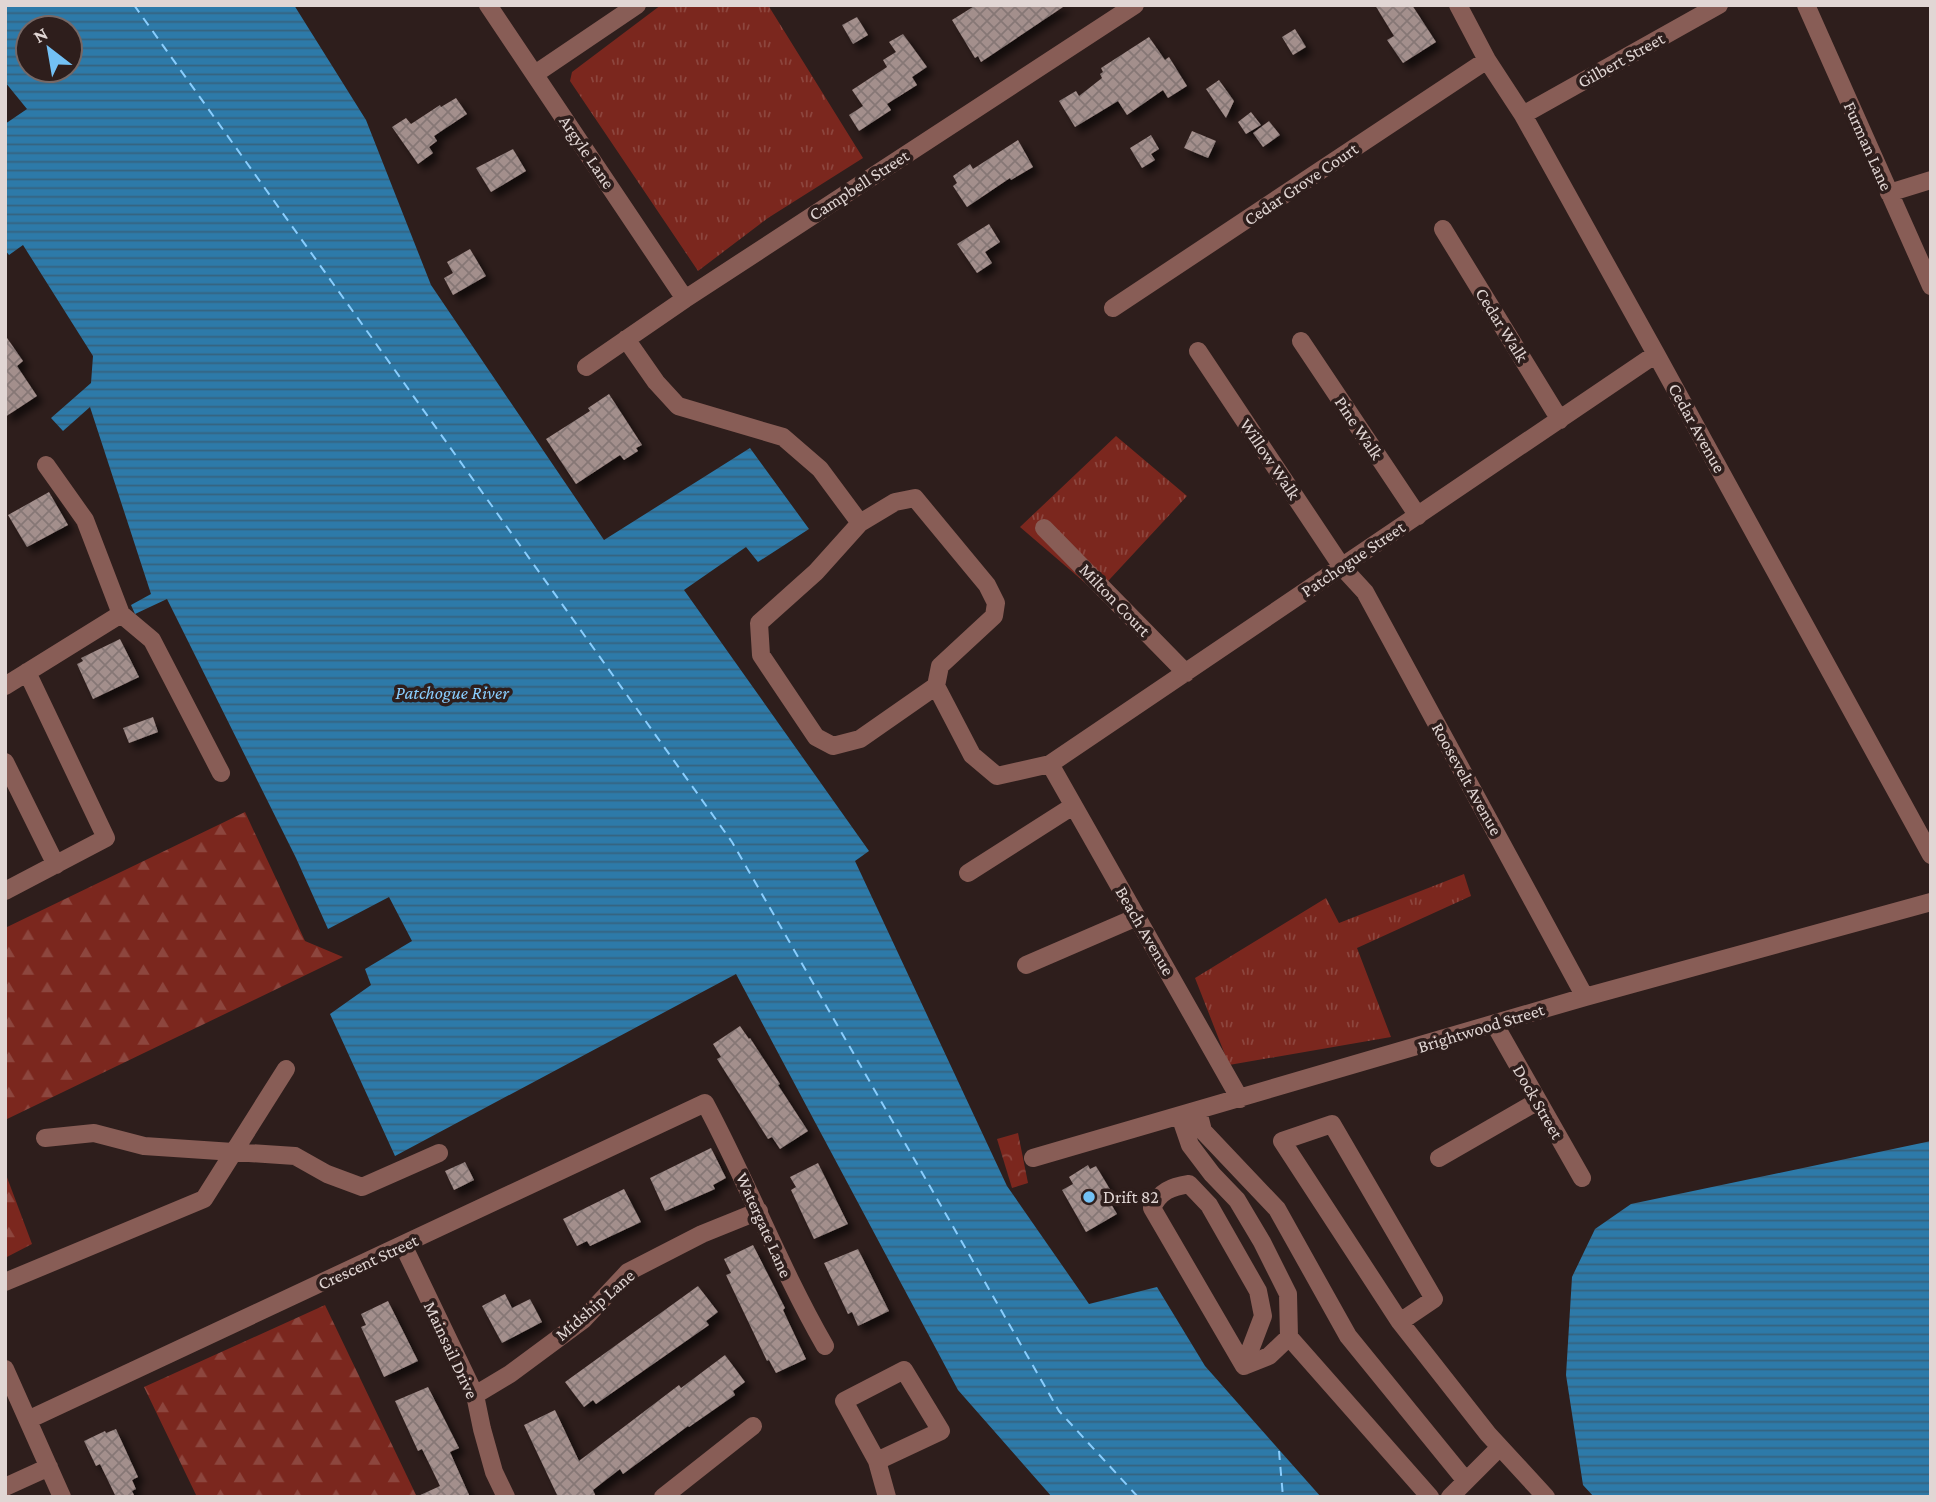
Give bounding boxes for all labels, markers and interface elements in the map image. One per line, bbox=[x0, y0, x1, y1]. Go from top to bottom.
north arrow bbox=[14, 14, 84, 84]
text: N bbox=[30, 22, 52, 47]
street label: Gilbert Street bbox=[1574, 28, 1669, 92]
street label: Furman Lane bbox=[1839, 98, 1897, 194]
street label: Argyle Lane bbox=[555, 111, 619, 193]
street label: Cedar Grove Court bbox=[1240, 138, 1363, 230]
street label: Campbell Street bbox=[805, 145, 914, 225]
street label: Cedar Walk bbox=[1471, 284, 1533, 366]
street label: Cedar Avenue bbox=[1664, 380, 1730, 476]
street label: Pine Walk bbox=[1331, 393, 1388, 464]
street label: Willow Walk bbox=[1236, 415, 1305, 504]
street label: Patchogue Street bbox=[1297, 516, 1409, 601]
street label: Milton Court bbox=[1075, 559, 1155, 641]
water label: Patchogue River bbox=[395, 682, 510, 703]
street label: Roosevelt Avenue bbox=[1428, 719, 1506, 839]
street label: Beach Avenue bbox=[1111, 883, 1179, 979]
street label: Brightwood Street bbox=[1415, 999, 1548, 1057]
street label: Dock Street bbox=[1509, 1061, 1568, 1144]
street label: Watergate Lane bbox=[732, 1169, 796, 1281]
place label: Drift 82 bbox=[1103, 1187, 1159, 1207]
marker: Drift 82 bbox=[1081, 1189, 1097, 1205]
street label: Crescent Street bbox=[315, 1230, 422, 1294]
street label: Midship Lane bbox=[551, 1265, 639, 1345]
street label: Mainsail Drive bbox=[420, 1298, 482, 1402]

